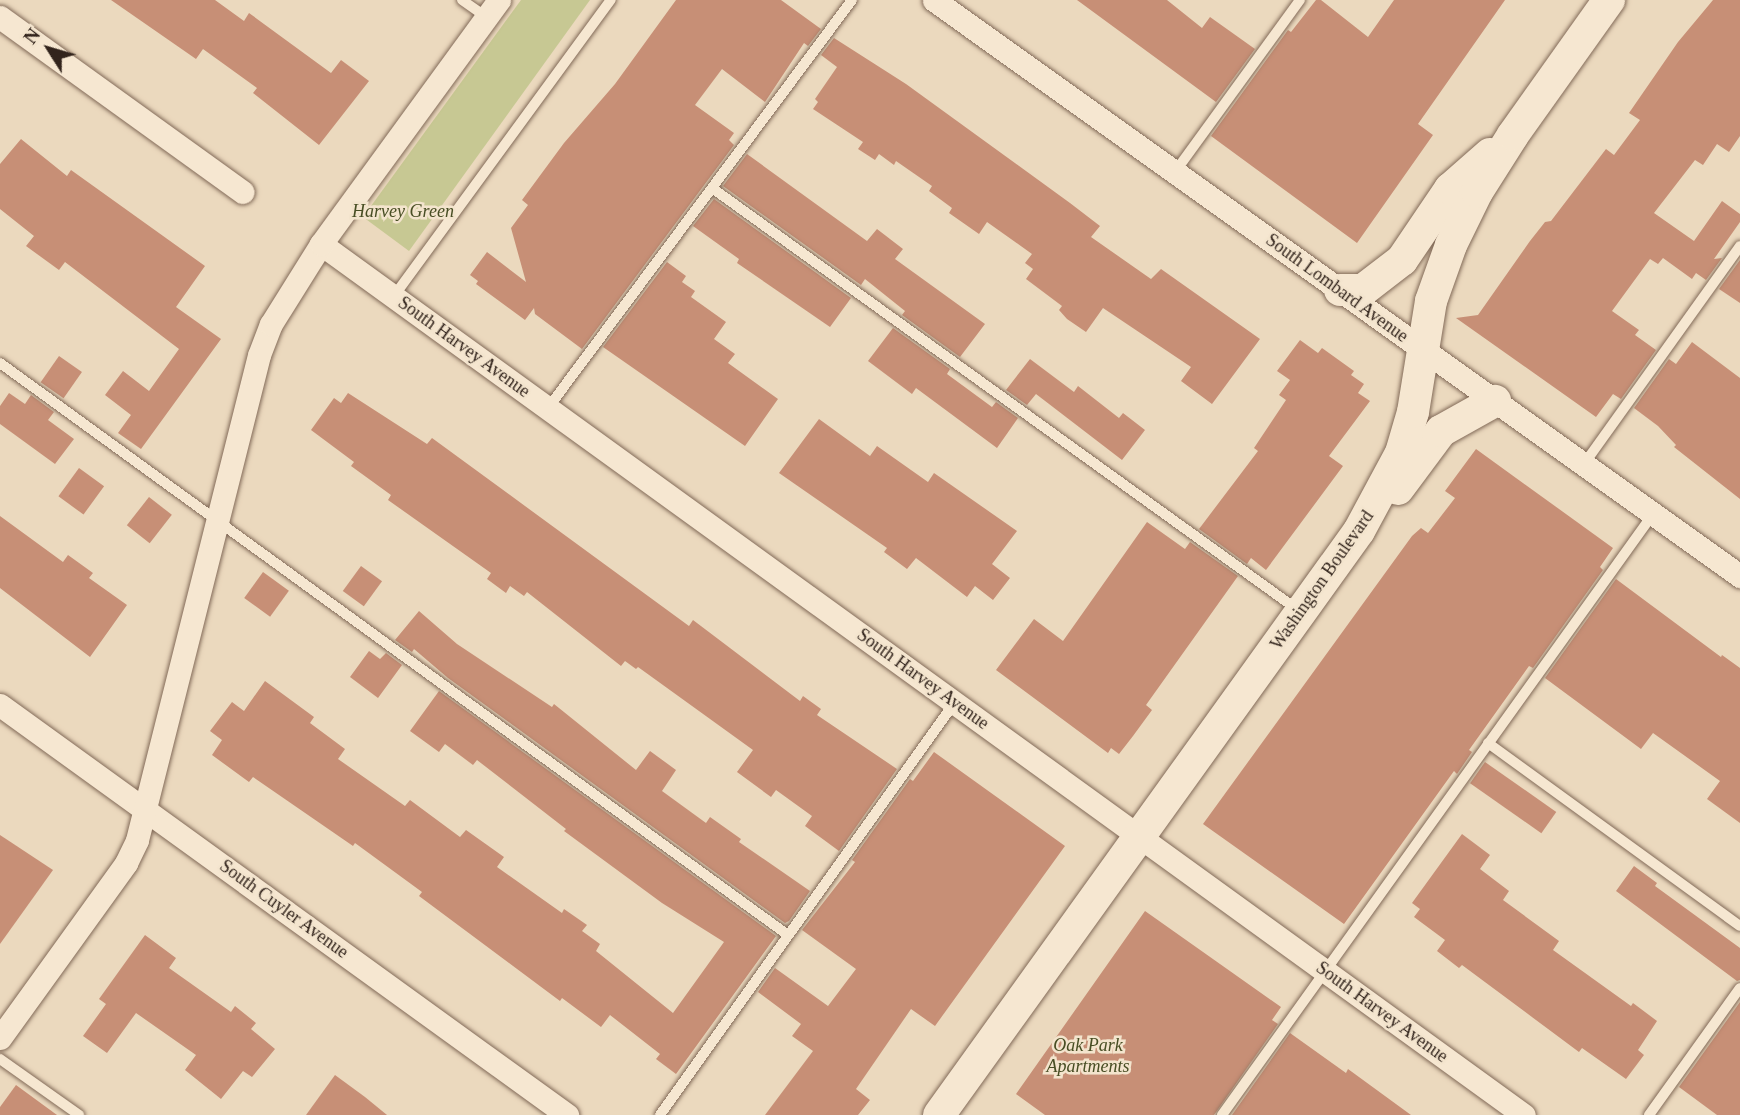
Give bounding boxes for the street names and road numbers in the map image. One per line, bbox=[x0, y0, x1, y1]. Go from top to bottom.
street label: South Lombard Avenue bbox=[1261, 229, 1413, 347]
street label: South Harvey Avenue bbox=[393, 292, 535, 402]
street label: Washington Boulevard bbox=[1266, 506, 1378, 654]
street label: South Harvey Avenue bbox=[852, 624, 994, 734]
street label: South Cuyler Avenue bbox=[215, 855, 353, 963]
street label: South Harvey Avenue bbox=[1311, 957, 1453, 1067]

